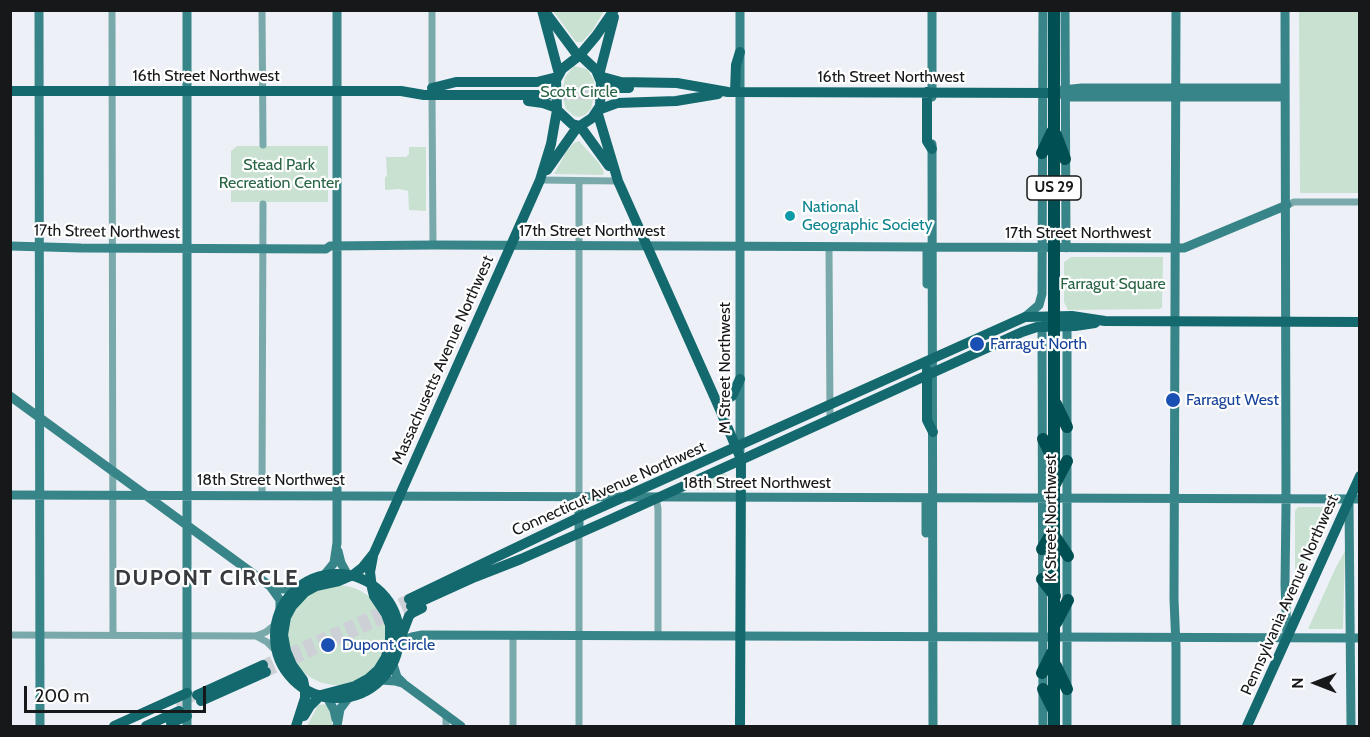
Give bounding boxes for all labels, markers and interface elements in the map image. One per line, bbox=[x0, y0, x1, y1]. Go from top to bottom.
street label: 16th Street Northwest bbox=[132, 66, 280, 86]
street label: 16th Street Northwest bbox=[817, 67, 965, 87]
park label: Scott Circle bbox=[540, 82, 618, 102]
park label: Stead Park Recreation Center bbox=[219, 155, 339, 193]
road number: US 29 bbox=[1027, 176, 1081, 200]
place label: National Geographic Society bbox=[802, 197, 933, 235]
marker: National Geographic Society bbox=[783, 209, 797, 223]
street label: 17th Street Northwest bbox=[34, 221, 180, 243]
street label: 17th Street Northwest bbox=[519, 221, 665, 241]
street label: 17th Street Northwest bbox=[1005, 223, 1151, 243]
street label: Massachusetts Avenue Northwest bbox=[388, 253, 498, 467]
park label: Farragut Square bbox=[1060, 274, 1166, 294]
street label: M Street Northwest bbox=[715, 302, 735, 434]
place label: Farragut North bbox=[990, 334, 1087, 354]
marker: Farragut North bbox=[968, 335, 986, 353]
place label: Farragut West bbox=[1186, 390, 1279, 410]
marker: Farragut West bbox=[1164, 391, 1182, 409]
street label: Connecticut Avenue Northwest bbox=[509, 438, 709, 540]
street label: K Street Northwest bbox=[1041, 454, 1061, 582]
street label: 18th Street Northwest bbox=[197, 470, 345, 490]
street label: 18th Street Northwest bbox=[683, 473, 831, 493]
street label: Pennsylvania Avenue Northwest bbox=[1237, 492, 1343, 698]
district label: DUPONT CIRCLE bbox=[115, 566, 299, 592]
place label: Dupont Circle bbox=[342, 635, 435, 655]
marker: Dupont Circle bbox=[319, 636, 337, 654]
north arrow bbox=[1286, 653, 1346, 713]
scale bar bbox=[27, 674, 208, 712]
text: 200 m bbox=[35, 685, 89, 707]

